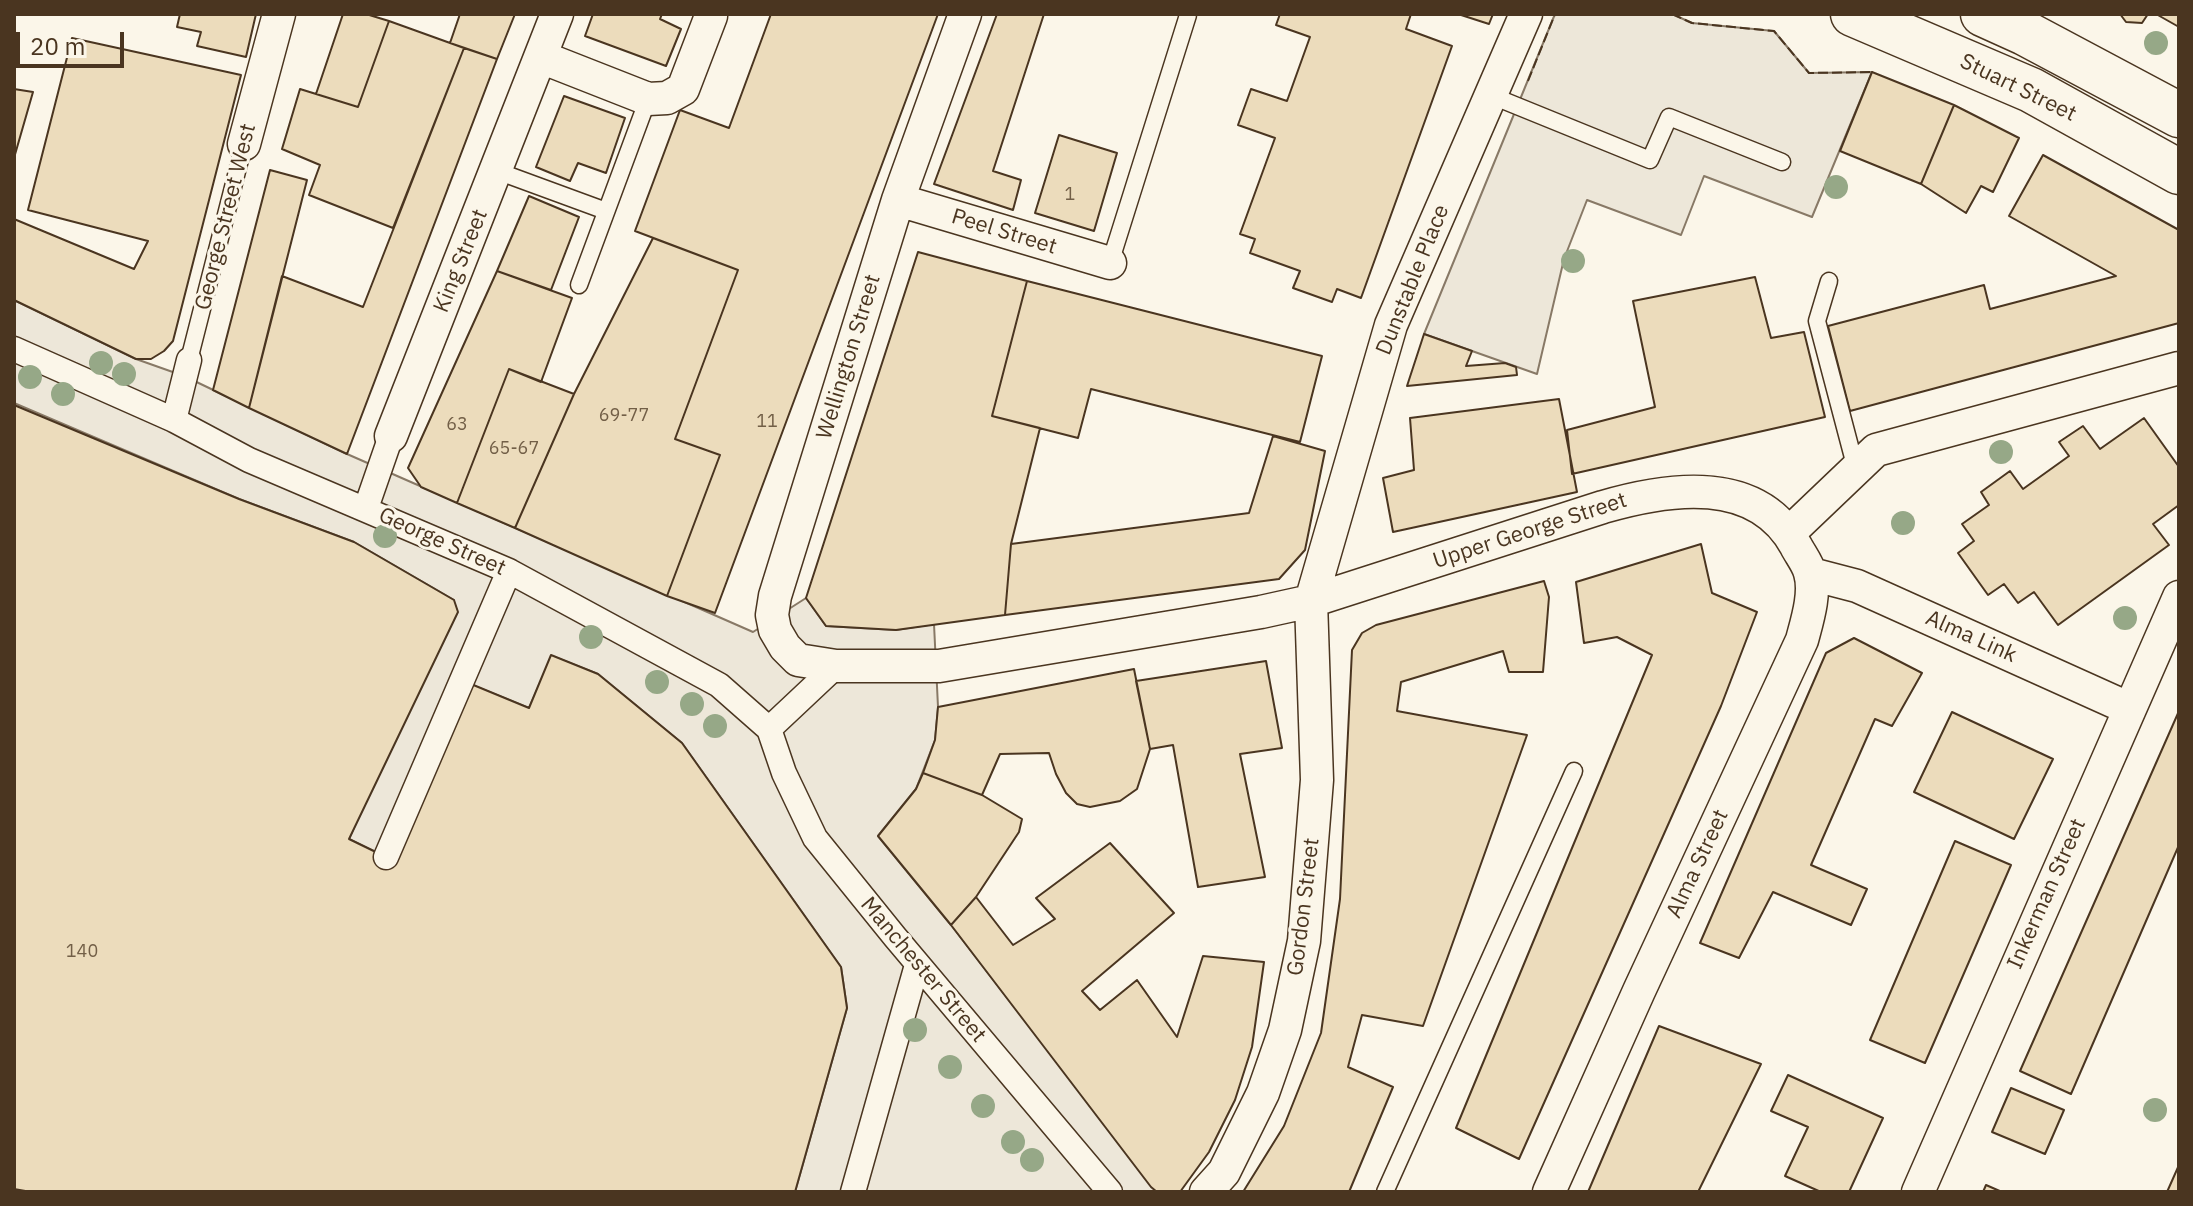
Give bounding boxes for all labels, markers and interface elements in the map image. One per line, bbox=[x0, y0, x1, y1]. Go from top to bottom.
scale bar bbox=[20, 16, 128, 66]
text: 20 m bbox=[30, 30, 85, 62]
street label: Stuart Street bbox=[1956, 48, 2080, 128]
street label: George Street West bbox=[190, 121, 262, 313]
house number: 1 bbox=[1065, 184, 1075, 206]
street label: Dunstable Place bbox=[1371, 201, 1455, 359]
street label: Peel Street bbox=[948, 204, 1060, 260]
street label: King Street bbox=[428, 205, 494, 317]
street label: Wellington Street bbox=[811, 271, 887, 443]
house number: 69-77 bbox=[599, 405, 649, 427]
house number: 11 bbox=[756, 411, 778, 433]
house number: 63 bbox=[446, 414, 468, 436]
house number: 65-67 bbox=[489, 438, 539, 460]
street label: Upper George Street bbox=[1430, 487, 1630, 575]
street label: George Street bbox=[374, 502, 510, 582]
street label: Alma Link bbox=[1921, 605, 2021, 669]
street label: Alma Street bbox=[1661, 806, 1735, 922]
street label: Inkerman Street bbox=[2002, 815, 2092, 973]
street label: Gordon Street bbox=[1282, 837, 1326, 977]
street label: Manchester Street bbox=[855, 892, 991, 1048]
house number: 140 bbox=[66, 941, 98, 963]

